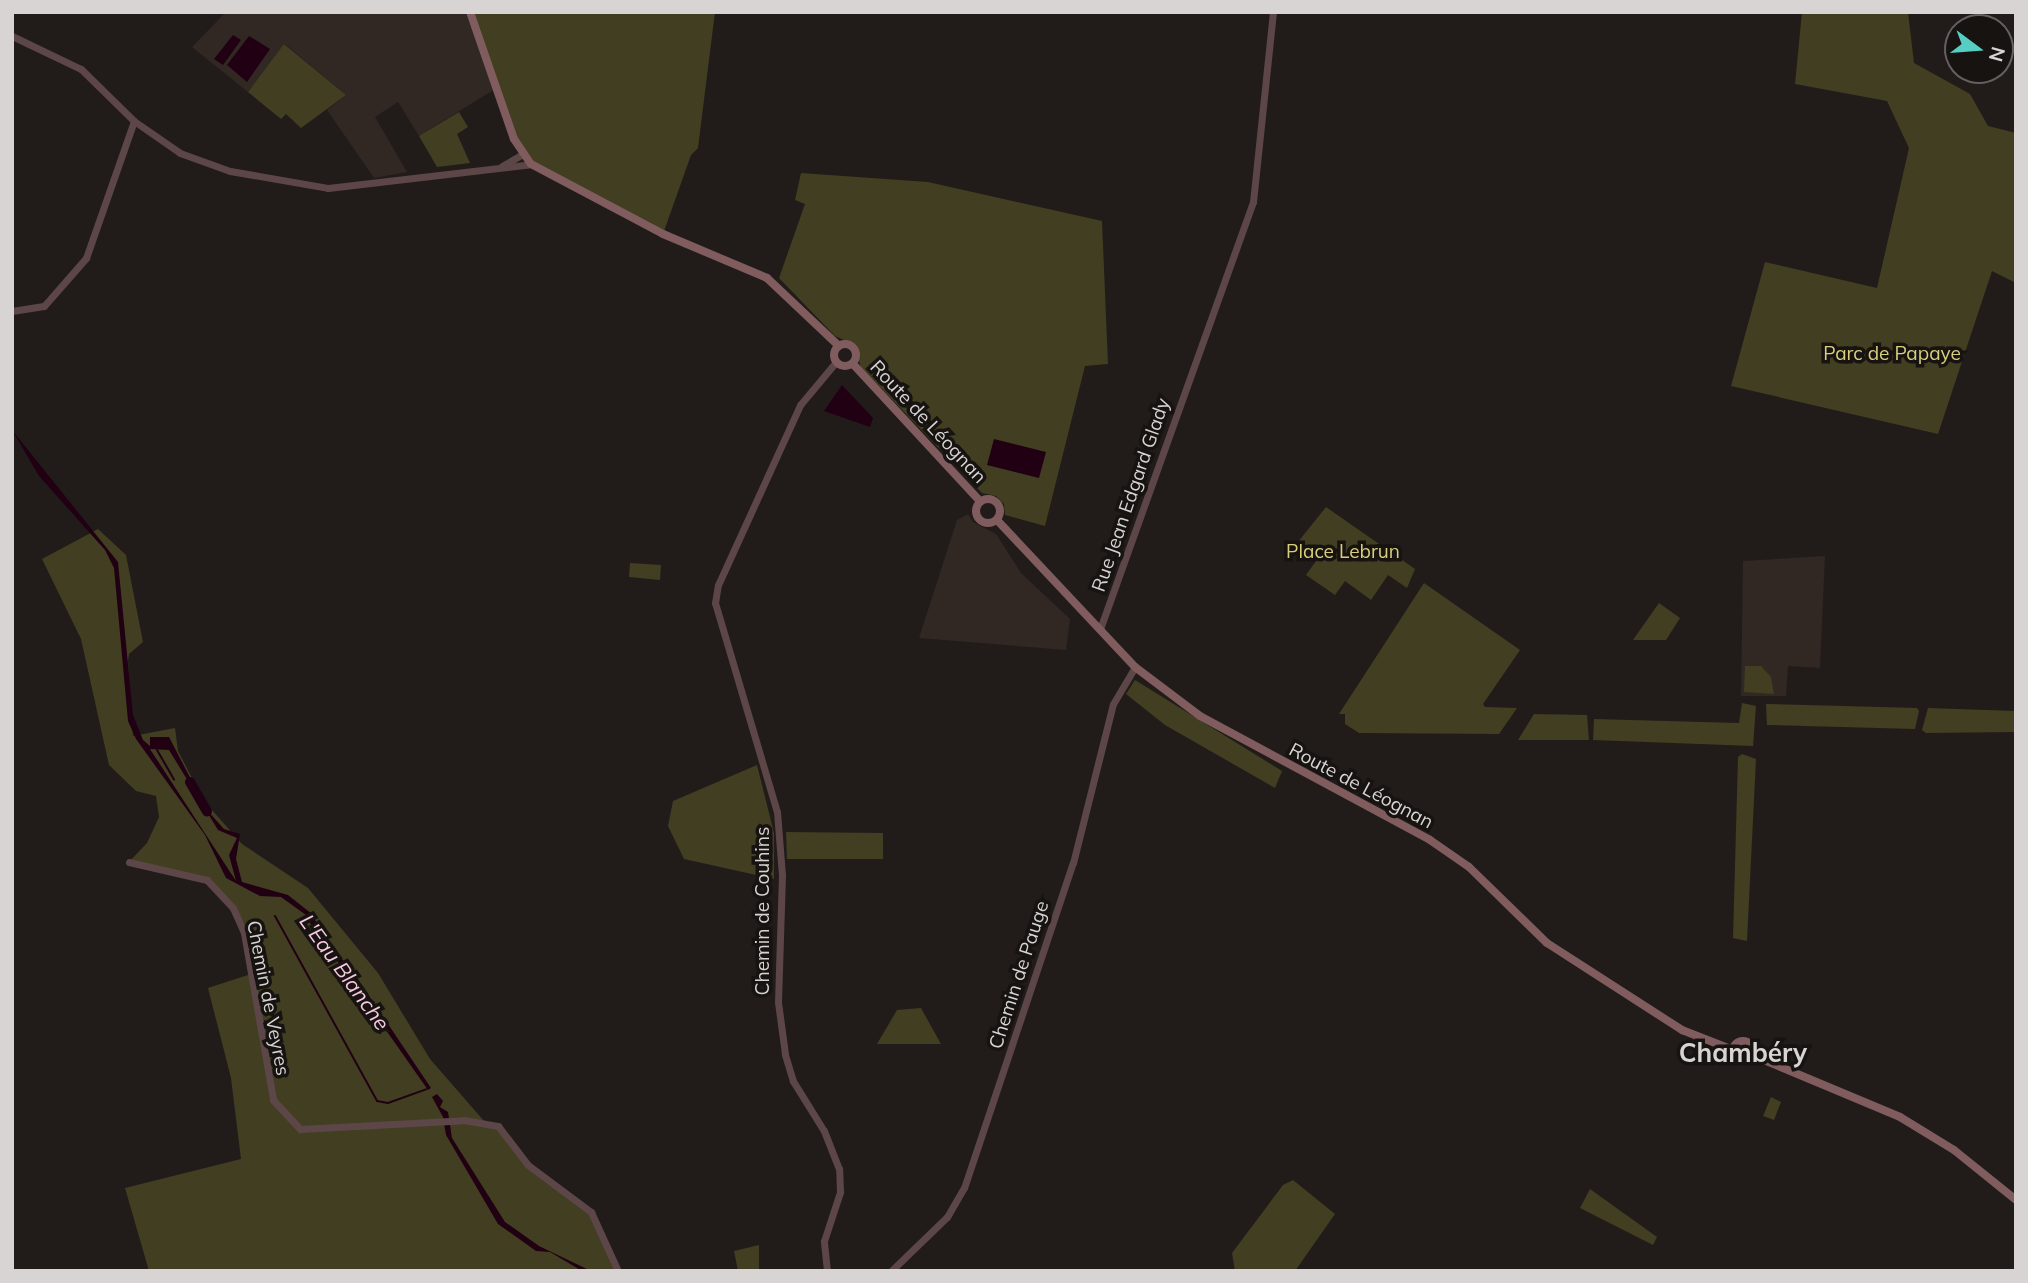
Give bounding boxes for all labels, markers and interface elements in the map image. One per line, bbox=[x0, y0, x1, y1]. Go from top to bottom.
north arrow bbox=[1944, 14, 2014, 84]
text: N bbox=[1984, 44, 2011, 64]
park label: Parc de Papaye bbox=[1823, 343, 1961, 365]
street label: Route de Léognan bbox=[865, 356, 991, 488]
street label: Rue Jean Edgard Glady bbox=[1087, 395, 1175, 595]
park label: Place Lebrun bbox=[1286, 541, 1400, 563]
street label: Route de Léognan bbox=[1285, 738, 1437, 834]
street label: Chemin de Couhins bbox=[752, 827, 774, 995]
street label: Chemin de Pauge bbox=[984, 898, 1054, 1052]
water label: L'Eau Blanche bbox=[295, 909, 395, 1035]
street label: Chemin de Veyres bbox=[242, 919, 294, 1077]
district label: Chambéry bbox=[1679, 1037, 1807, 1069]

